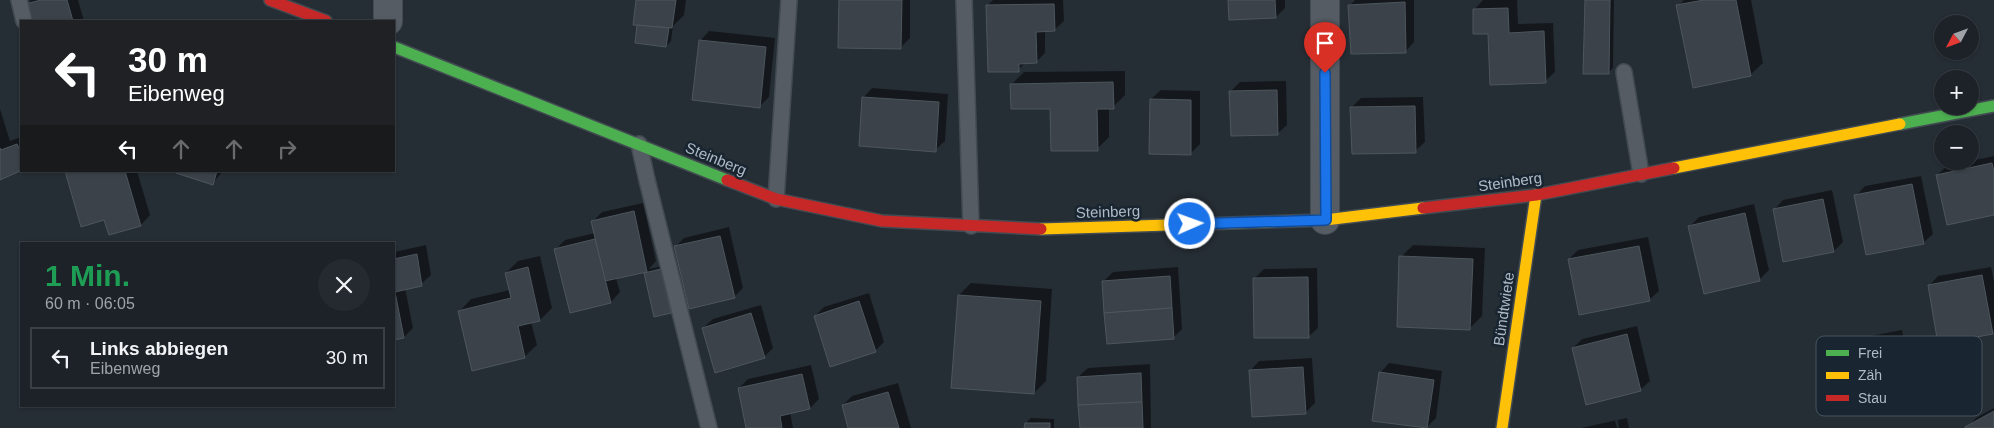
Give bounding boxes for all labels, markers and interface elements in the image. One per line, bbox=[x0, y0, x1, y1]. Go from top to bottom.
north arrow bbox=[1934, 15, 1979, 60]
map controls bbox=[1934, 15, 1979, 170]
pin bbox=[1304, 22, 1346, 73]
icon: arrive bbox=[1311, 29, 1339, 57]
icon: left bbox=[45, 40, 110, 105]
text: 30 m bbox=[128, 40, 208, 79]
button: + bbox=[1934, 70, 1979, 115]
text: Eibenweg bbox=[128, 81, 225, 106]
button: − bbox=[1934, 125, 1979, 170]
icon: left bbox=[114, 135, 142, 163]
icon: ahead bbox=[167, 135, 195, 163]
icon: ahead bbox=[220, 135, 248, 163]
icon: right bbox=[273, 135, 301, 163]
street label: Steinberg bbox=[683, 139, 749, 178]
street label: Steinberg bbox=[1477, 169, 1543, 194]
position arrow bbox=[1163, 197, 1215, 249]
street label: Steinberg bbox=[1076, 202, 1140, 221]
text: 1 Min. bbox=[45, 259, 130, 292]
button: close bbox=[318, 259, 370, 311]
street label: Bündtwiete bbox=[1490, 271, 1517, 347]
text: 60 m · 06:05 bbox=[45, 295, 135, 312]
legend bbox=[1816, 336, 1982, 416]
text: Links abbiegen bbox=[90, 338, 228, 359]
icon: left bbox=[47, 344, 75, 372]
text: Frei bbox=[1858, 345, 1882, 361]
text: 30 m bbox=[326, 347, 368, 368]
text: Eibenweg bbox=[90, 360, 160, 377]
text: Zäh bbox=[1858, 367, 1882, 383]
text: Stau bbox=[1858, 390, 1887, 406]

